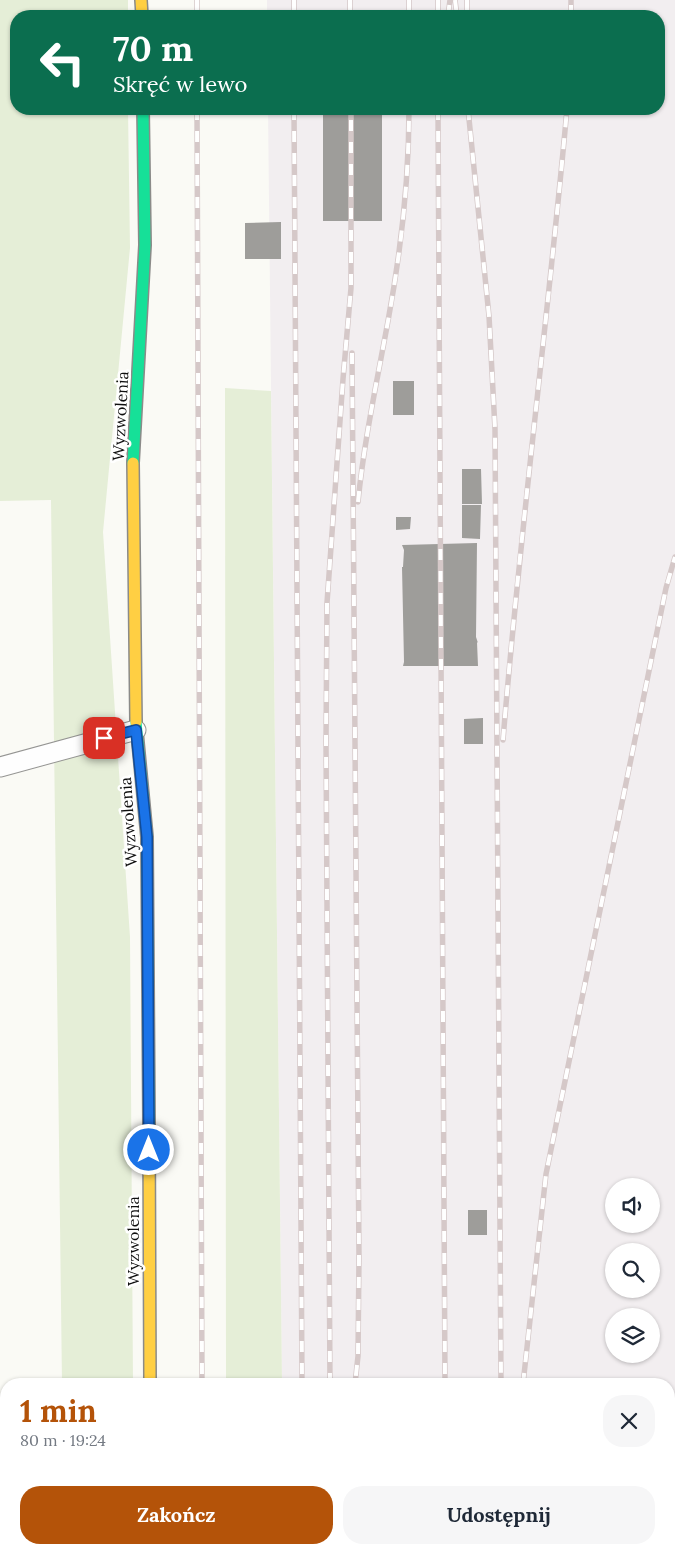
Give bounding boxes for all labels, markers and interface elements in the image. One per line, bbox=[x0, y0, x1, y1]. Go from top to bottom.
text: 70 m bbox=[113, 26, 193, 71]
icon: left bbox=[30, 30, 95, 95]
text: Skręć w lewo bbox=[113, 70, 247, 98]
street label: Wyzwolenia bbox=[108, 371, 132, 461]
pin bbox=[83, 717, 125, 759]
icon: arrive bbox=[90, 724, 118, 752]
street label: Wyzwolenia bbox=[115, 777, 141, 867]
position arrow bbox=[122, 1123, 174, 1175]
map controls bbox=[605, 1178, 660, 1363]
button: sound bbox=[605, 1178, 660, 1233]
street label: Wyzwolenia bbox=[123, 1196, 143, 1286]
button: search bbox=[605, 1243, 660, 1298]
button: layers bbox=[605, 1308, 660, 1363]
text: 1 min bbox=[20, 1392, 97, 1430]
button: close bbox=[603, 1395, 655, 1447]
text: 80 m · 19:24 bbox=[20, 1430, 106, 1450]
button: Zakończ bbox=[20, 1486, 333, 1544]
button: Udostępnij bbox=[343, 1486, 655, 1544]

